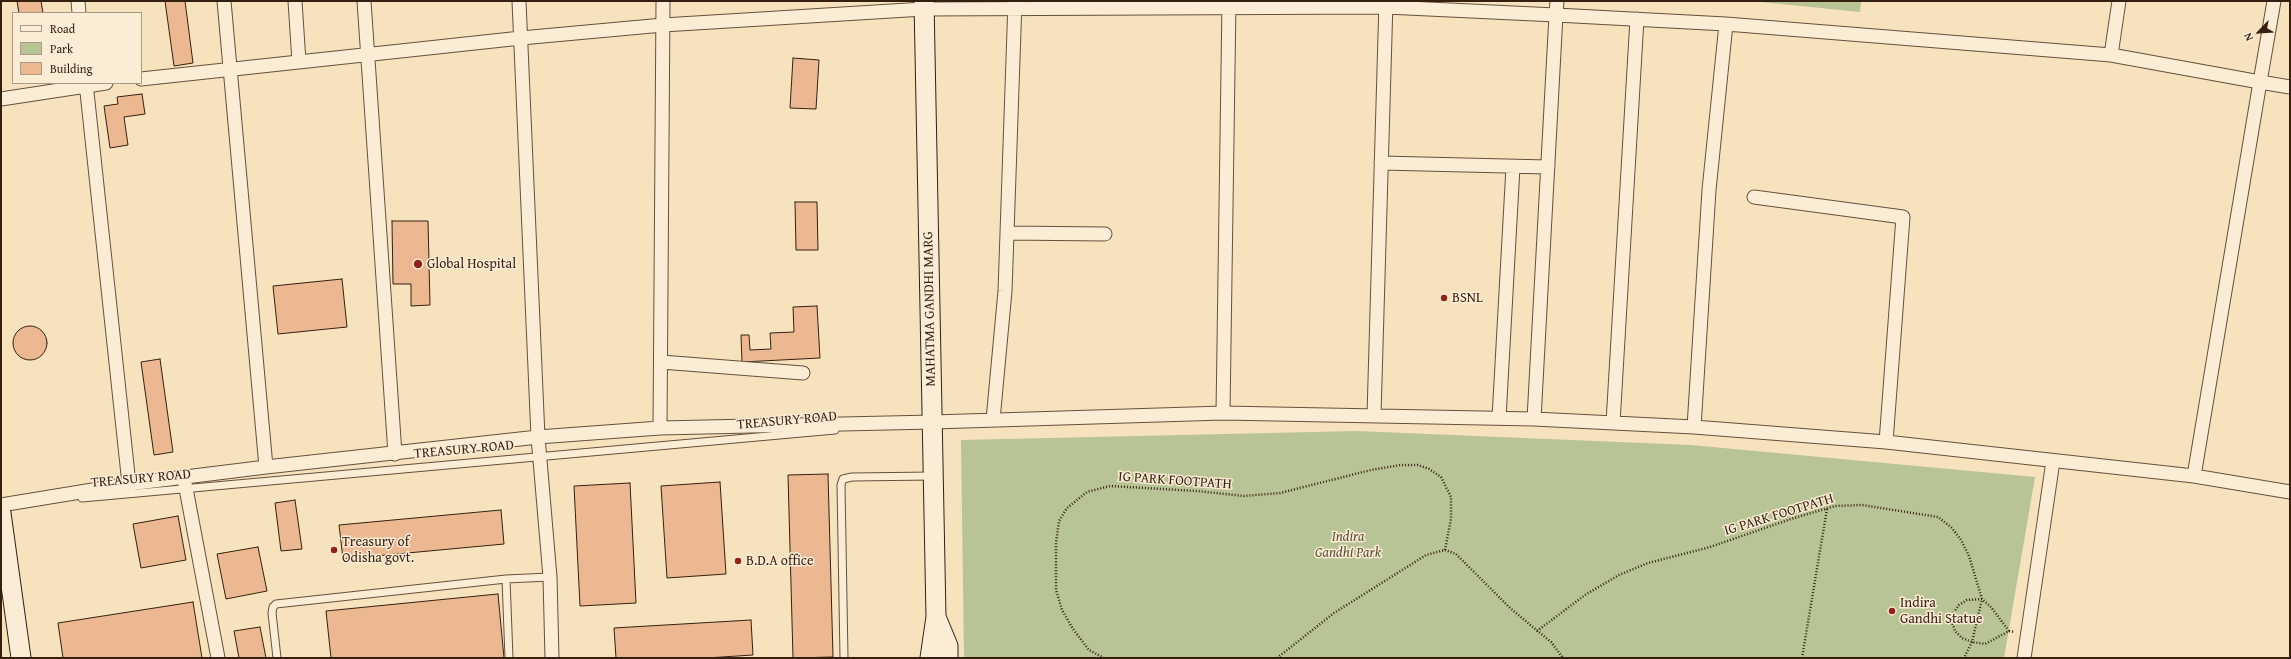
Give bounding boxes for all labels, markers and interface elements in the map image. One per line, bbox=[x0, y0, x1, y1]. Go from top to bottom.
legend bbox=[12, 12, 142, 84]
north arrow bbox=[2239, 12, 2279, 52]
text: Road bbox=[50, 20, 75, 37]
text: N bbox=[2239, 30, 2257, 44]
text: Park bbox=[50, 40, 73, 57]
text: Building bbox=[50, 60, 93, 77]
street label: MAHATMA GANDHI MARG bbox=[920, 231, 940, 387]
place label: Global Hospital bbox=[427, 256, 516, 272]
marker: Global Hospital bbox=[412, 258, 424, 270]
place label: BSNL bbox=[1452, 290, 1483, 306]
marker: BSNL bbox=[1439, 293, 1449, 303]
street label: TREASURY ROAD bbox=[736, 408, 838, 434]
street label: TREASURY ROAD bbox=[413, 437, 515, 463]
street label: TREASURY ROAD bbox=[90, 466, 192, 492]
street label: IG PARK FOOTPATH bbox=[1118, 469, 1232, 493]
street label: IG PARK FOOTPATH bbox=[1722, 490, 1836, 540]
park label: Indira Gandhi Park bbox=[1315, 529, 1381, 562]
place label: Treasury of Odisha govt. bbox=[342, 534, 414, 566]
marker: Treasury of Odisha govt. bbox=[329, 545, 339, 555]
place label: B.D.A office bbox=[746, 553, 814, 569]
marker: B.D.A office bbox=[733, 556, 743, 566]
place label: Indira Gandhi Statue bbox=[1900, 595, 1983, 628]
marker: Indira Gandhi Statue bbox=[1887, 606, 1897, 616]

